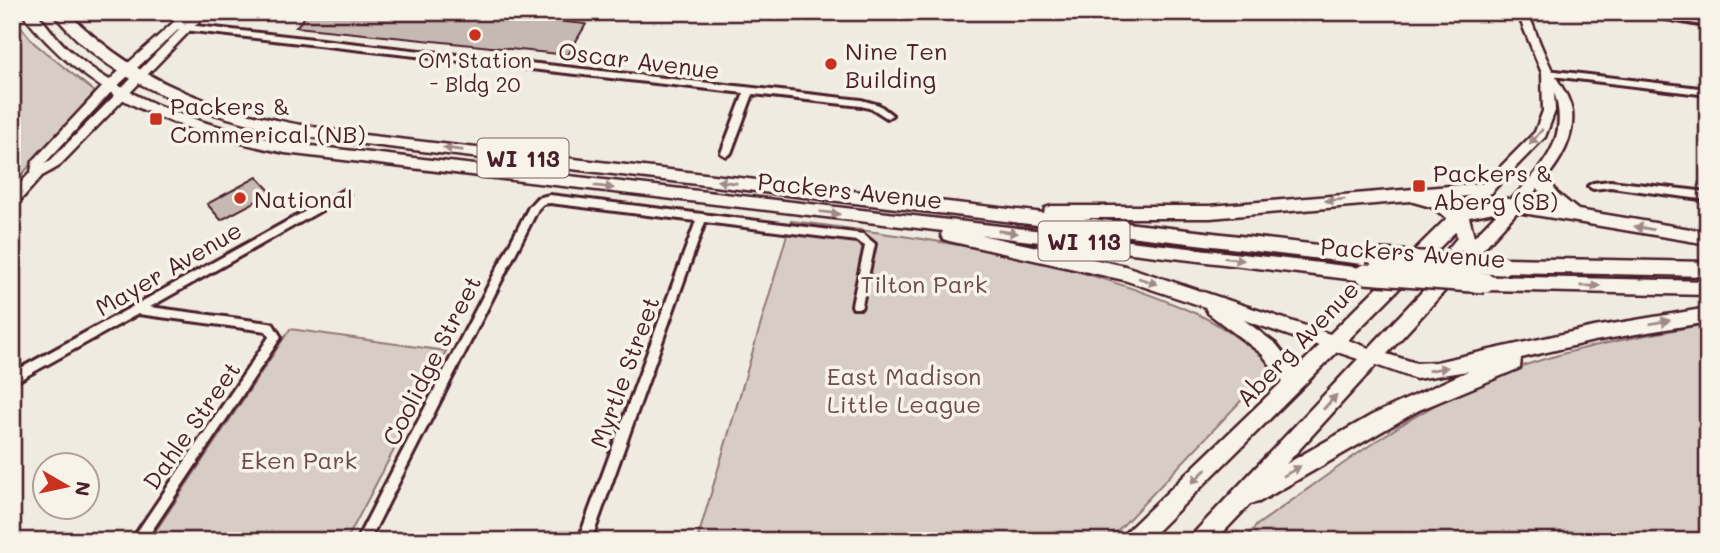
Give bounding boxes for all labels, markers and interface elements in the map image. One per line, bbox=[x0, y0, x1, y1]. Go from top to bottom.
marker: OM Station - Bldg 20 bbox=[467, 27, 483, 43]
street label: Oscar Avenue bbox=[556, 35, 722, 85]
place label: Nine Ten Building bbox=[845, 35, 947, 94]
place label: OM Station - Bldg 20 bbox=[418, 46, 532, 97]
marker: Nine Ten Building bbox=[823, 56, 839, 72]
place label: Packers & Commerical (NB) bbox=[170, 90, 366, 149]
marker: Packers & Commerical (NB) bbox=[148, 111, 164, 127]
one-way arrow bbox=[1528, 128, 1544, 146]
road number: WI 113 bbox=[477, 139, 568, 178]
one-way arrow bbox=[441, 144, 463, 155]
place label: Packers & Aberg (SB) bbox=[1433, 157, 1558, 216]
street label: Packers Avenue bbox=[756, 165, 944, 215]
one-way arrow bbox=[716, 176, 738, 187]
marker: Packers & Aberg (SB) bbox=[1411, 178, 1427, 194]
one-way arrow bbox=[593, 181, 615, 192]
place label: National bbox=[254, 183, 353, 214]
marker: National bbox=[232, 190, 248, 206]
one-way arrow bbox=[1323, 195, 1345, 206]
one-way arrow bbox=[819, 208, 841, 219]
street label: Mayer Avenue bbox=[89, 214, 247, 322]
road number: WI 113 bbox=[1038, 222, 1130, 260]
one-way arrow bbox=[1633, 222, 1655, 233]
one-way arrow bbox=[997, 227, 1019, 238]
street label: Packers Avenue bbox=[1319, 230, 1507, 274]
one-way arrow bbox=[1223, 254, 1245, 265]
park label: Tilton Park bbox=[861, 268, 987, 299]
street label: Coolidge Street bbox=[375, 270, 487, 450]
street label: Aberg Avenue bbox=[1229, 273, 1365, 413]
one-way arrow bbox=[1138, 276, 1159, 287]
one-way arrow bbox=[1579, 280, 1601, 292]
street label: Myrtle Street bbox=[582, 292, 666, 452]
one-way arrow bbox=[1649, 316, 1671, 327]
street label: Dahle Street bbox=[135, 355, 247, 495]
park label: East Madison Little League bbox=[827, 360, 981, 419]
one-way arrow bbox=[1427, 363, 1449, 374]
one-way arrow bbox=[1321, 394, 1337, 411]
park label: Eken Park bbox=[241, 444, 357, 475]
north arrow bbox=[32, 452, 102, 522]
one-way arrow bbox=[1283, 465, 1302, 477]
one-way arrow bbox=[1191, 468, 1208, 485]
text: N bbox=[70, 480, 97, 498]

